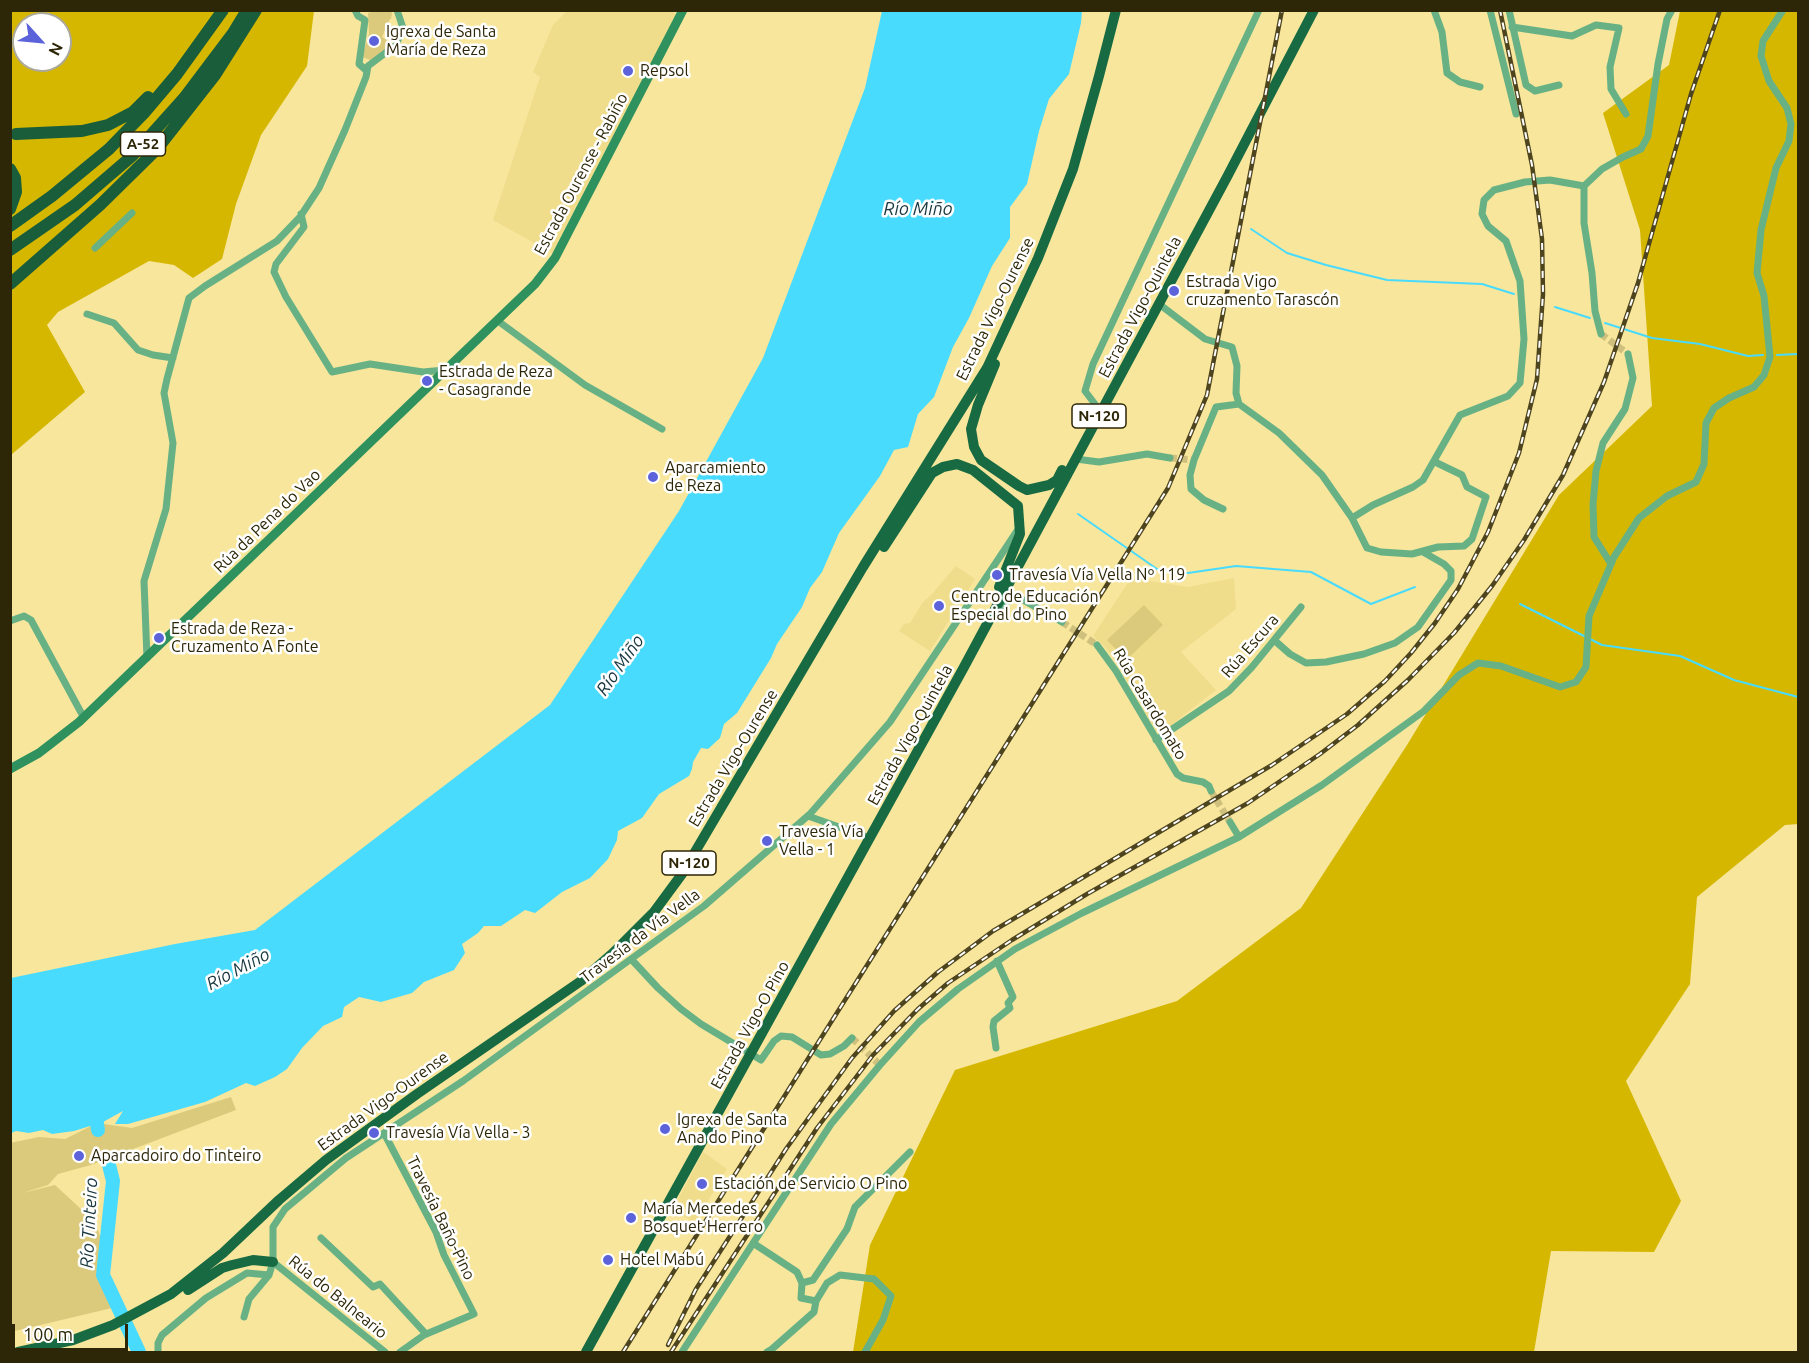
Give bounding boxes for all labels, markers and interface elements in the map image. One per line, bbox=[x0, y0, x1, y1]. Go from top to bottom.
north arrow bbox=[12, 12, 72, 72]
place label: Igrexa de Santa María de Reza bbox=[386, 22, 496, 60]
marker: Igrexa de Santa María de Reza bbox=[367, 34, 381, 48]
text: N bbox=[46, 40, 67, 59]
place label: Repsol bbox=[640, 61, 689, 81]
marker: Repsol bbox=[621, 64, 635, 78]
street label: Estrada Ourense - Rabiño bbox=[530, 90, 632, 258]
road number: A-52 bbox=[120, 132, 166, 156]
water label: Río Miño bbox=[884, 198, 952, 220]
street label: Estrada Vigo-Quintela bbox=[1095, 233, 1185, 381]
street label: Estrada Vigo-Ourense bbox=[952, 234, 1038, 384]
place label: Estrada Vigo cruzamento Tarascón bbox=[1186, 272, 1339, 310]
marker: Estrada Vigo cruzamento Tarascón bbox=[1167, 284, 1181, 298]
place label: Estrada de Reza - Casagrande bbox=[439, 362, 553, 400]
marker: Estrada de Reza - Casagrande bbox=[420, 374, 434, 388]
road number: N-120 bbox=[1072, 404, 1126, 428]
place label: Aparcamiento de Reza bbox=[665, 458, 766, 496]
street label: Rúa da Pena do Vao bbox=[210, 465, 324, 577]
marker: Aparcamiento de Reza bbox=[646, 470, 660, 484]
place label: Travesía Vía Vella Nº 119 bbox=[1009, 565, 1185, 585]
marker: Travesía Vía Vella Nº 119 bbox=[990, 568, 1004, 582]
place label: Centro de Educación Especial do Pino bbox=[951, 587, 1099, 625]
marker: Centro de Educación Especial do Pino bbox=[932, 599, 946, 613]
street label: Rúa Escura bbox=[1217, 610, 1283, 682]
place label: Estrada de Reza - Cruzamento A Fonte bbox=[171, 619, 319, 657]
marker: Estrada de Reza - Cruzamento A Fonte bbox=[152, 631, 166, 645]
water label: Río Miño bbox=[591, 631, 649, 699]
street label: Rúa Casardomato bbox=[1109, 645, 1191, 763]
street label: Estrada Vigo-Quintela bbox=[863, 661, 957, 809]
street label: Estrada Vigo-Ourense bbox=[684, 686, 782, 830]
place label: Travesía Vía Vella - 1 bbox=[779, 822, 864, 860]
marker: Travesía Vía Vella - 1 bbox=[760, 834, 774, 848]
road number: N-120 bbox=[662, 851, 716, 875]
street label: Travesía da Vía Vella bbox=[576, 885, 704, 987]
water label: Río Miño bbox=[203, 943, 273, 995]
street label: Estrada Vigo-O Pino bbox=[707, 958, 793, 1092]
street label: Estrada Vigo-Ourense bbox=[314, 1047, 452, 1155]
place label: Igrexa de Santa Ana do Pino bbox=[677, 1110, 787, 1148]
marker: Igrexa de Santa Ana do Pino bbox=[658, 1122, 672, 1136]
place label: Travesía Vía Vella - 3 bbox=[386, 1123, 530, 1143]
marker: Travesía Vía Vella - 3 bbox=[367, 1126, 381, 1140]
place label: Aparcadoiro do Tinteiro bbox=[91, 1146, 261, 1166]
marker: Aparcadoiro do Tinteiro bbox=[72, 1149, 86, 1163]
street label: Travesía Baño-Pino bbox=[403, 1153, 479, 1283]
place label: Estación de Servicio O Pino bbox=[714, 1174, 907, 1194]
water label: Río Tinteiro bbox=[76, 1177, 102, 1269]
marker: Estación de Servicio O Pino bbox=[695, 1177, 709, 1191]
place label: María Mercedes Bosquet Herrero bbox=[643, 1199, 763, 1237]
marker: María Mercedes Bosquet Herrero bbox=[624, 1211, 638, 1225]
place label: Hotel Mabú bbox=[620, 1250, 704, 1270]
street label: Rúa do Balneario bbox=[285, 1251, 391, 1343]
marker: Hotel Mabú bbox=[601, 1253, 615, 1267]
scale bar bbox=[15, 1312, 130, 1350]
text: 100 m bbox=[23, 1324, 73, 1344]

